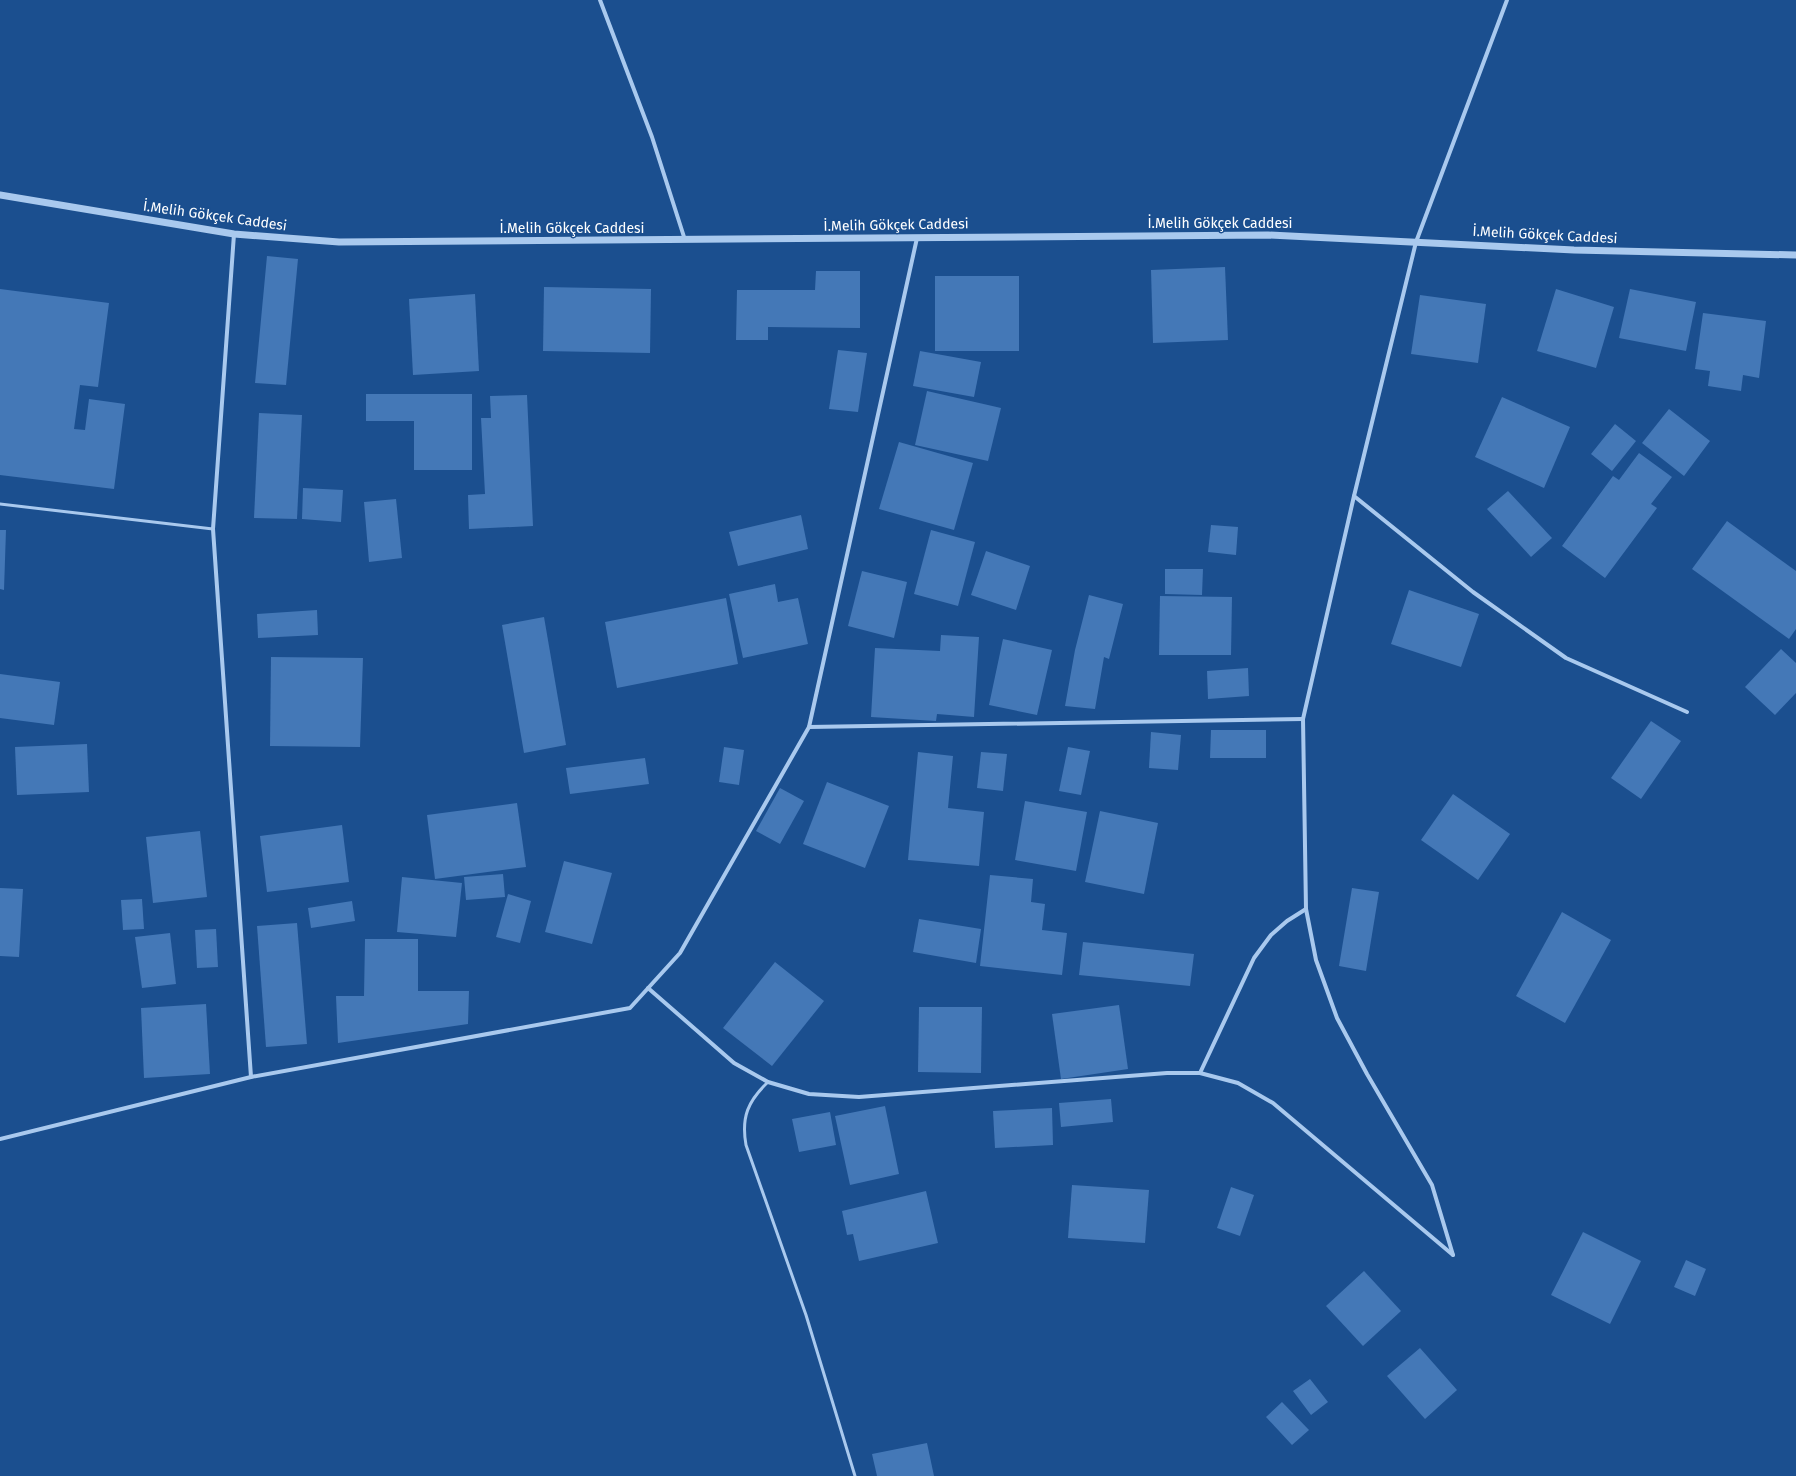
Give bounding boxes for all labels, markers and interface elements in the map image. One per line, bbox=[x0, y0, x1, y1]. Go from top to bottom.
street label: İ.Melih Gökçek Caddesi bbox=[142, 196, 288, 235]
street label: İ.Melih Gökçek Caddesi bbox=[823, 214, 969, 235]
street label: İ.Melih Gökçek Caddesi bbox=[1147, 214, 1293, 232]
street label: İ.Melih Gökçek Caddesi bbox=[499, 219, 645, 237]
street label: İ.Melih Gökçek Caddesi bbox=[1472, 222, 1618, 247]

